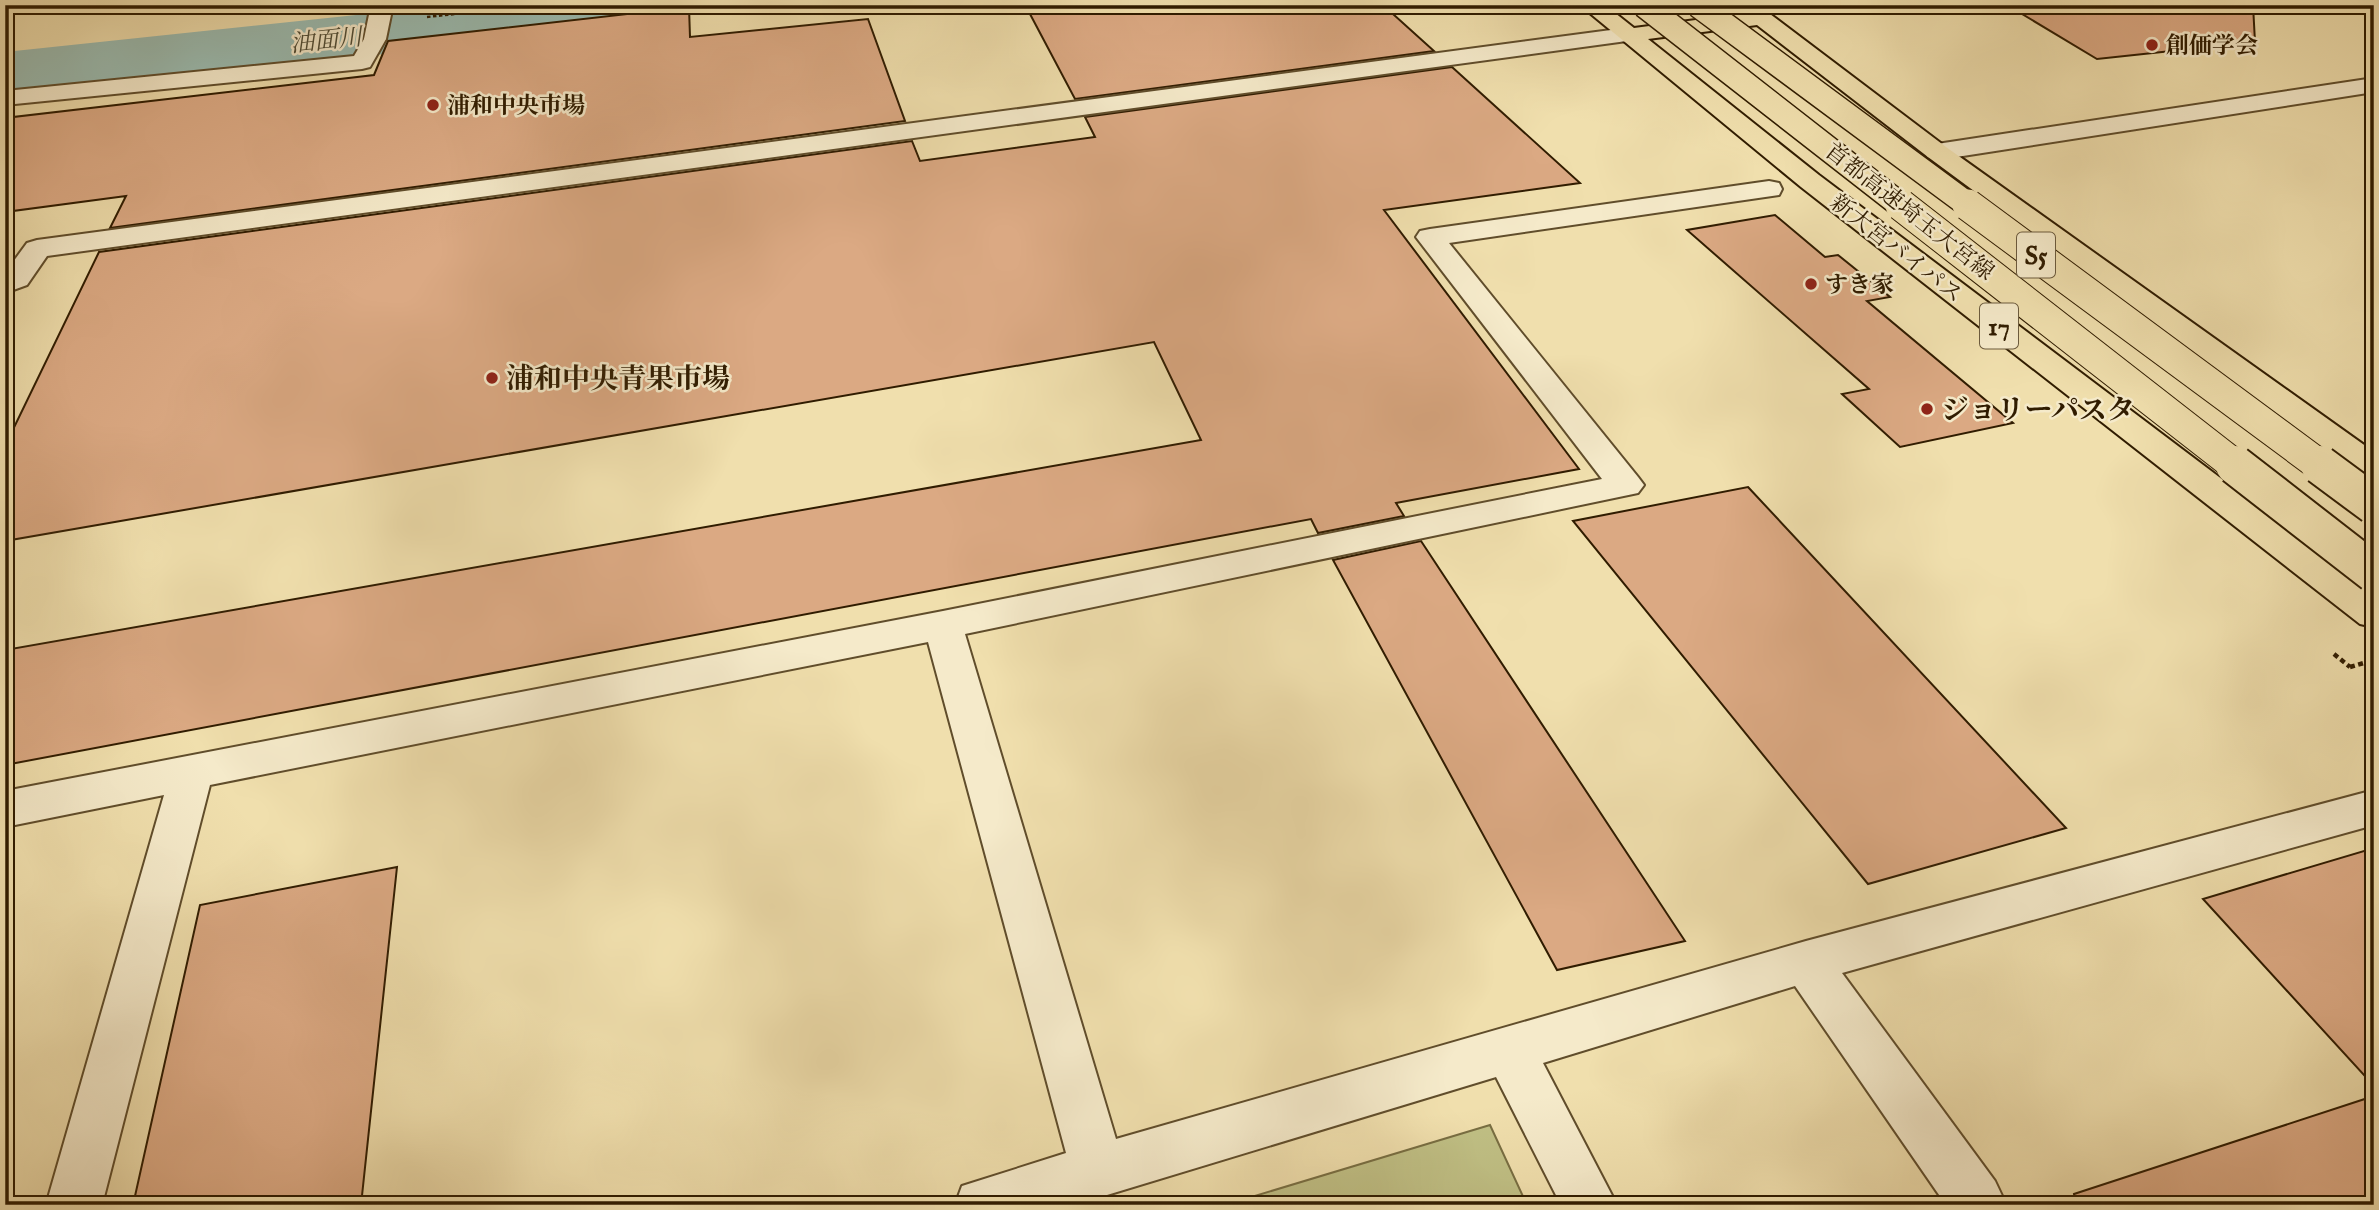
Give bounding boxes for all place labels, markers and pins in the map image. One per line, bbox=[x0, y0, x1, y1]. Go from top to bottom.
place label: 創価学会 bbox=[2166, 32, 2258, 61]
marker: 創価学会 bbox=[2144, 37, 2160, 53]
place label: 浦和中央市場 bbox=[447, 92, 585, 121]
marker: 浦和中央市場 bbox=[425, 97, 441, 113]
place label: すき家 bbox=[1825, 271, 1894, 300]
marker: すき家 bbox=[1803, 276, 1819, 292]
place label: 浦和中央青果市場 bbox=[506, 363, 730, 398]
marker: 浦和中央青果市場 bbox=[484, 370, 500, 386]
place label: ジョリーパスタ bbox=[1941, 394, 2135, 429]
marker: ジョリーパスタ bbox=[1919, 401, 1935, 417]

